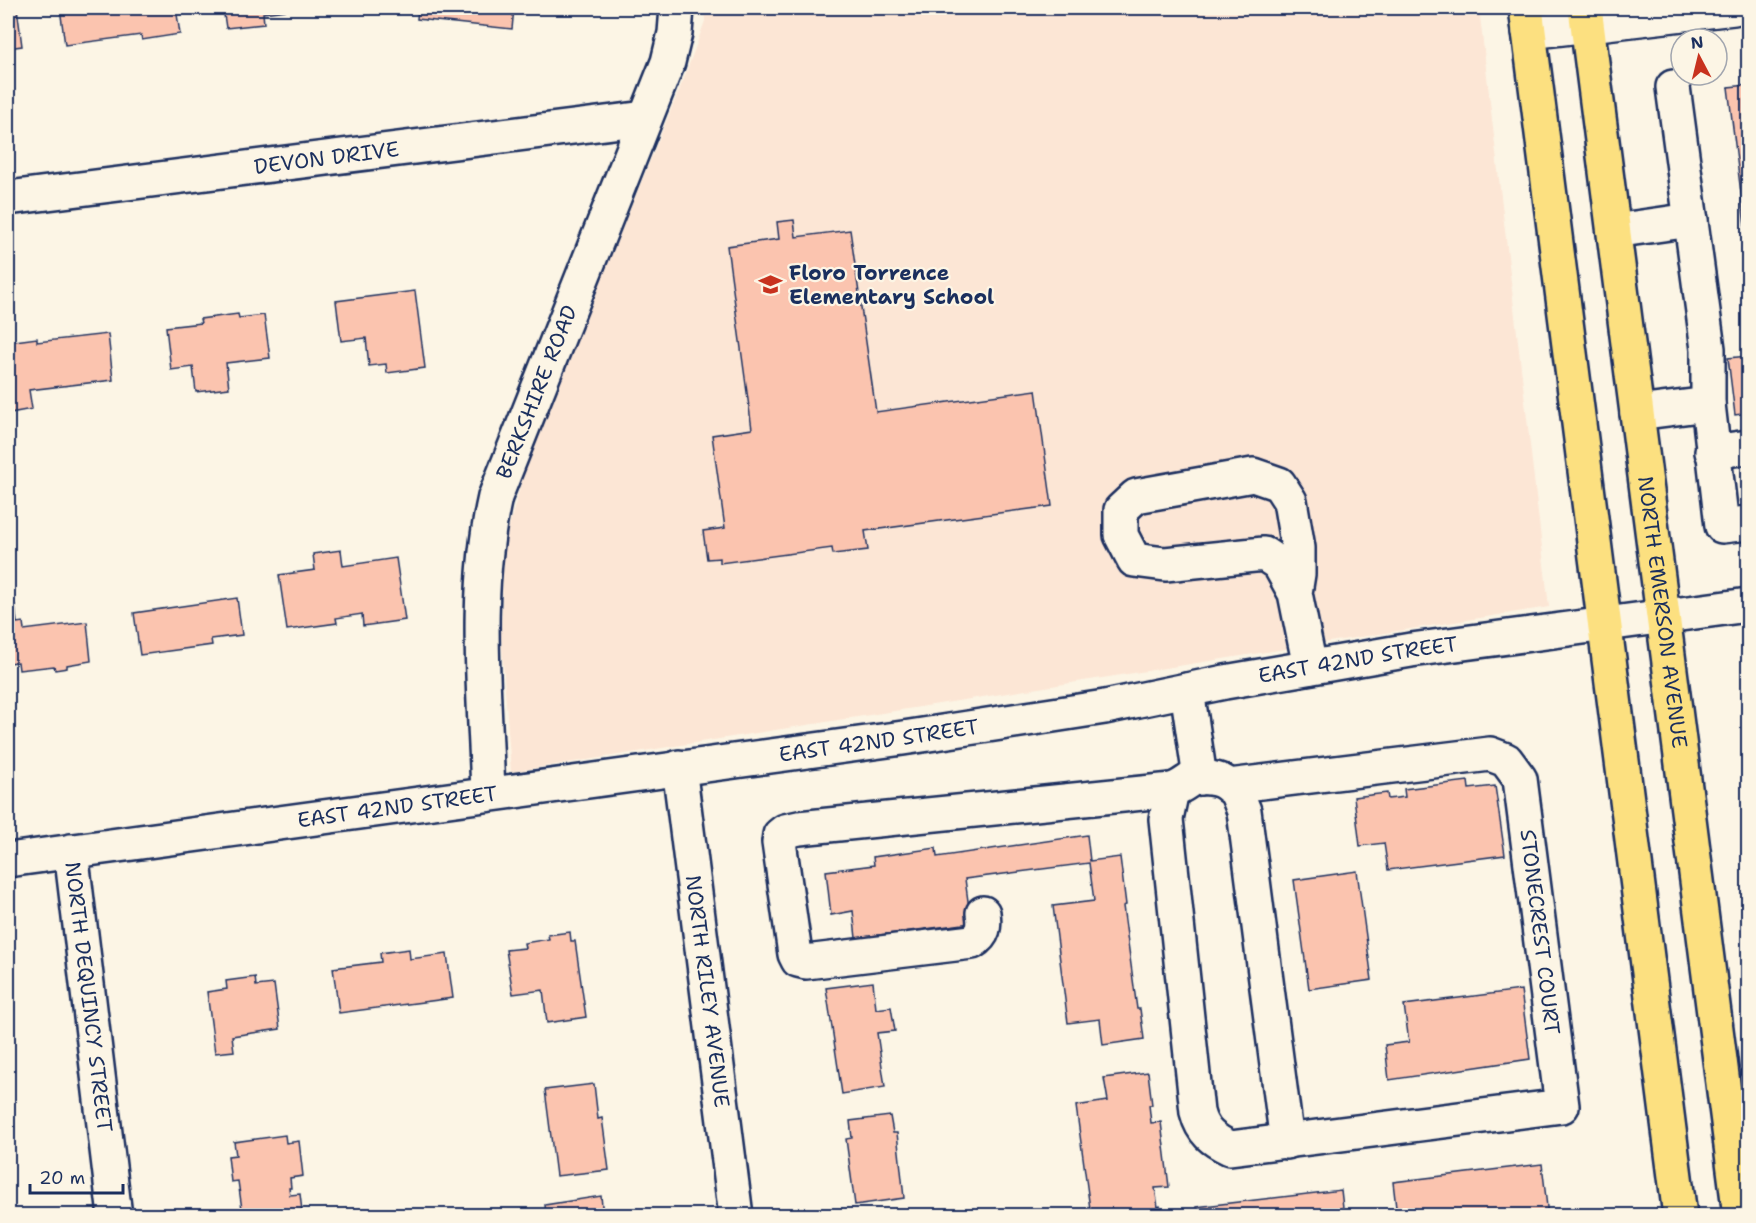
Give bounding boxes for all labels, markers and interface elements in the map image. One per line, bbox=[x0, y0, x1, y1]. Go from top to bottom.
north arrow bbox=[1669, 27, 1729, 87]
text: N bbox=[1690, 31, 1705, 54]
street label: DEVON DRIVE bbox=[252, 135, 401, 181]
place label: Floro Torrence Elementary School bbox=[789, 259, 994, 311]
school or university icon: Floro Torrence Elementary School bbox=[758, 272, 784, 298]
street label: BERKSHIRE ROAD bbox=[490, 301, 584, 483]
street label: NORTH EMERSON AVENUE bbox=[1631, 474, 1694, 750]
street label: EAST 42ND STREET bbox=[1256, 630, 1459, 690]
street label: EAST 42ND STREET bbox=[777, 713, 981, 769]
street label: EAST 42ND STREET bbox=[296, 779, 499, 834]
street label: STONECREST COURT bbox=[1514, 828, 1566, 1036]
street label: NORTH DEQUINCY STREET bbox=[58, 860, 119, 1134]
street label: NORTH RILEY AVENUE bbox=[679, 873, 736, 1109]
scale bar bbox=[30, 1157, 123, 1195]
text: 20 m bbox=[39, 1166, 85, 1190]

